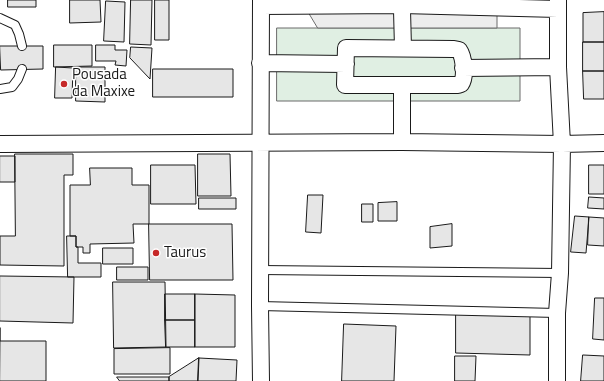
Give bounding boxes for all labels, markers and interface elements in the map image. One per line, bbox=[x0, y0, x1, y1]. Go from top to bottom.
place label: Pousada da Maxixe bbox=[72, 66, 135, 101]
marker: Pousada da Maxixe bbox=[59, 79, 69, 89]
place label: Taurus bbox=[164, 244, 206, 262]
marker: Taurus bbox=[151, 248, 161, 258]

